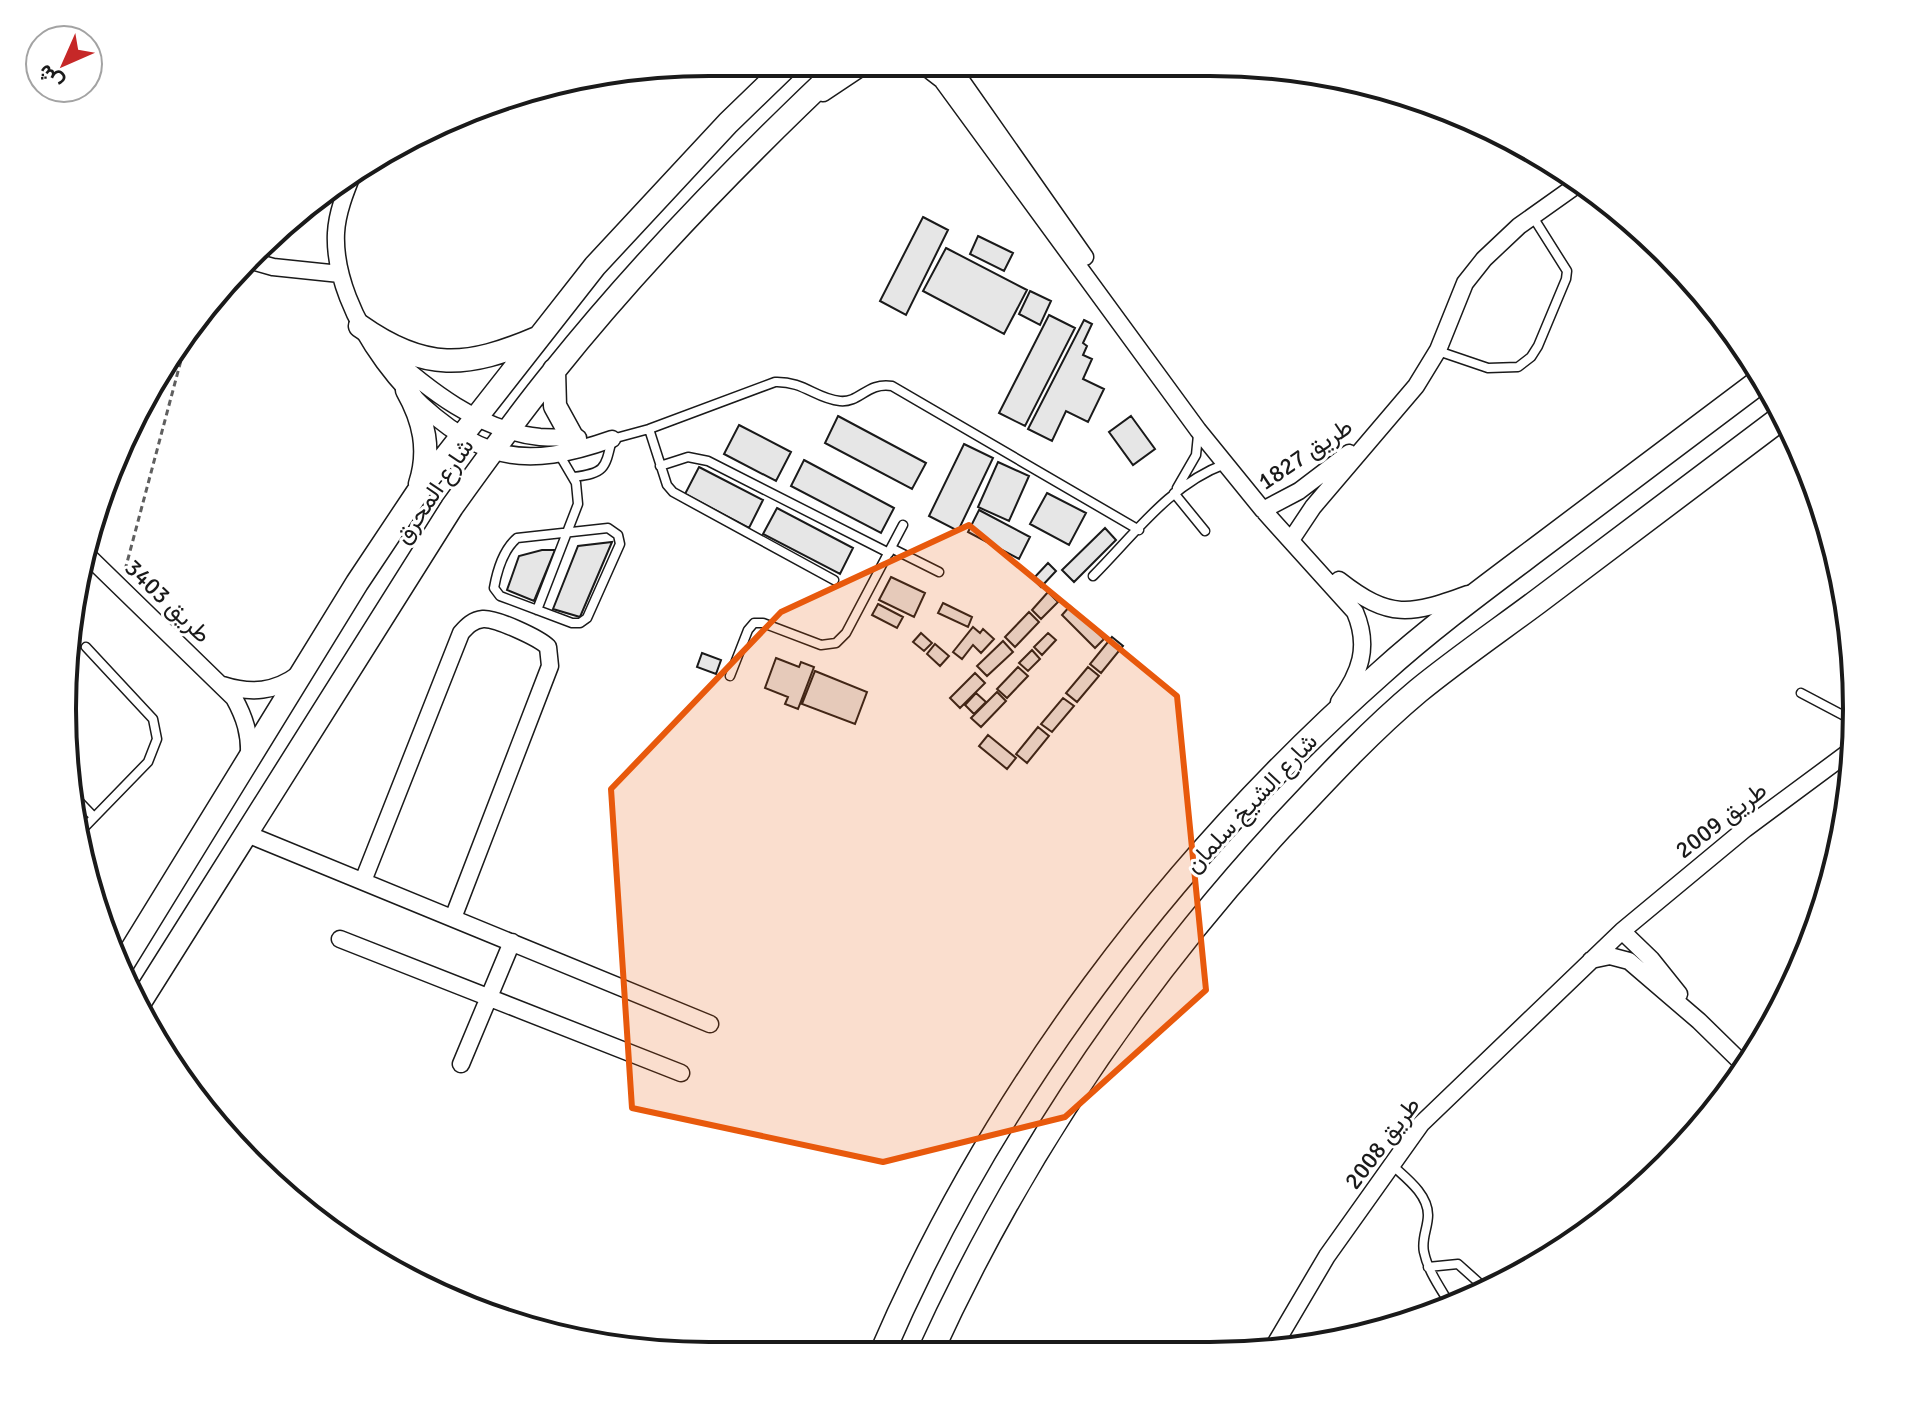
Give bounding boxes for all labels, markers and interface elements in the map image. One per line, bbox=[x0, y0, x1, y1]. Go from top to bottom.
north arrow bbox=[24, 24, 104, 104]
text: ش bbox=[31, 59, 69, 97]
street label: طريق 1827 bbox=[1252, 411, 1358, 497]
street label: شارع المحرق bbox=[388, 432, 481, 550]
street label: طريق 3403 bbox=[119, 553, 217, 649]
street label: شارع الشيخ سلمان bbox=[1178, 727, 1325, 881]
street label: طريق 2009 bbox=[1669, 775, 1773, 865]
street label: طريق 2008 bbox=[1338, 1091, 1426, 1195]

